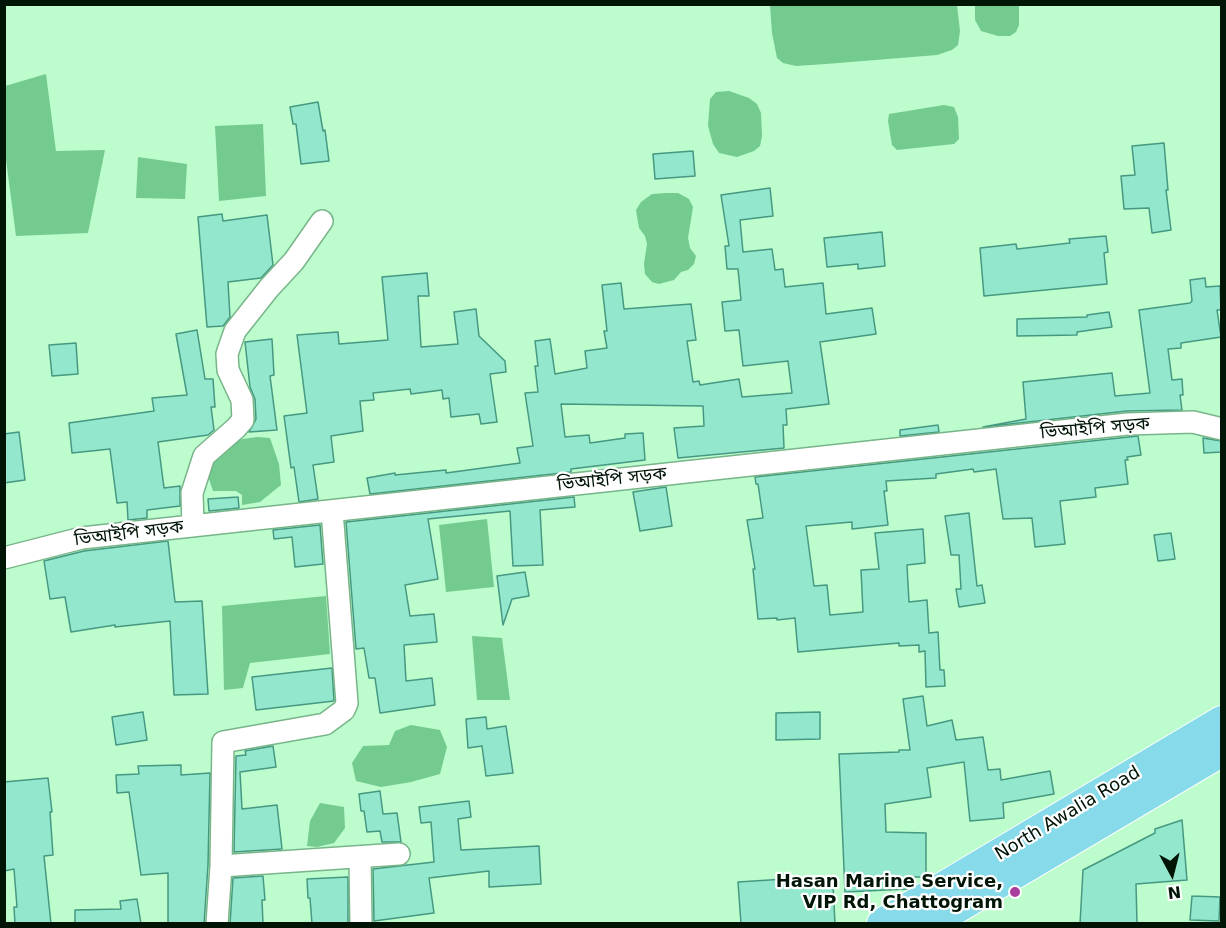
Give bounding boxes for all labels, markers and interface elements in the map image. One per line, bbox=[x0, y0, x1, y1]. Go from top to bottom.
street label: ভিআইপি সড়ক bbox=[1039, 413, 1151, 445]
street label: ভিআইপি সড়ক bbox=[556, 464, 668, 496]
street label: ভিআইপি সড়ক bbox=[73, 517, 185, 551]
street label: North Awalia Road bbox=[992, 762, 1144, 866]
north arrow bbox=[1142, 844, 1202, 904]
place label: Hasan Marine Service, VIP Rd, Chattogram bbox=[776, 871, 1003, 914]
text: N bbox=[1166, 882, 1182, 903]
marker: Hasan Marine Service, VIP Rd, Chattogram bbox=[1008, 885, 1022, 899]

